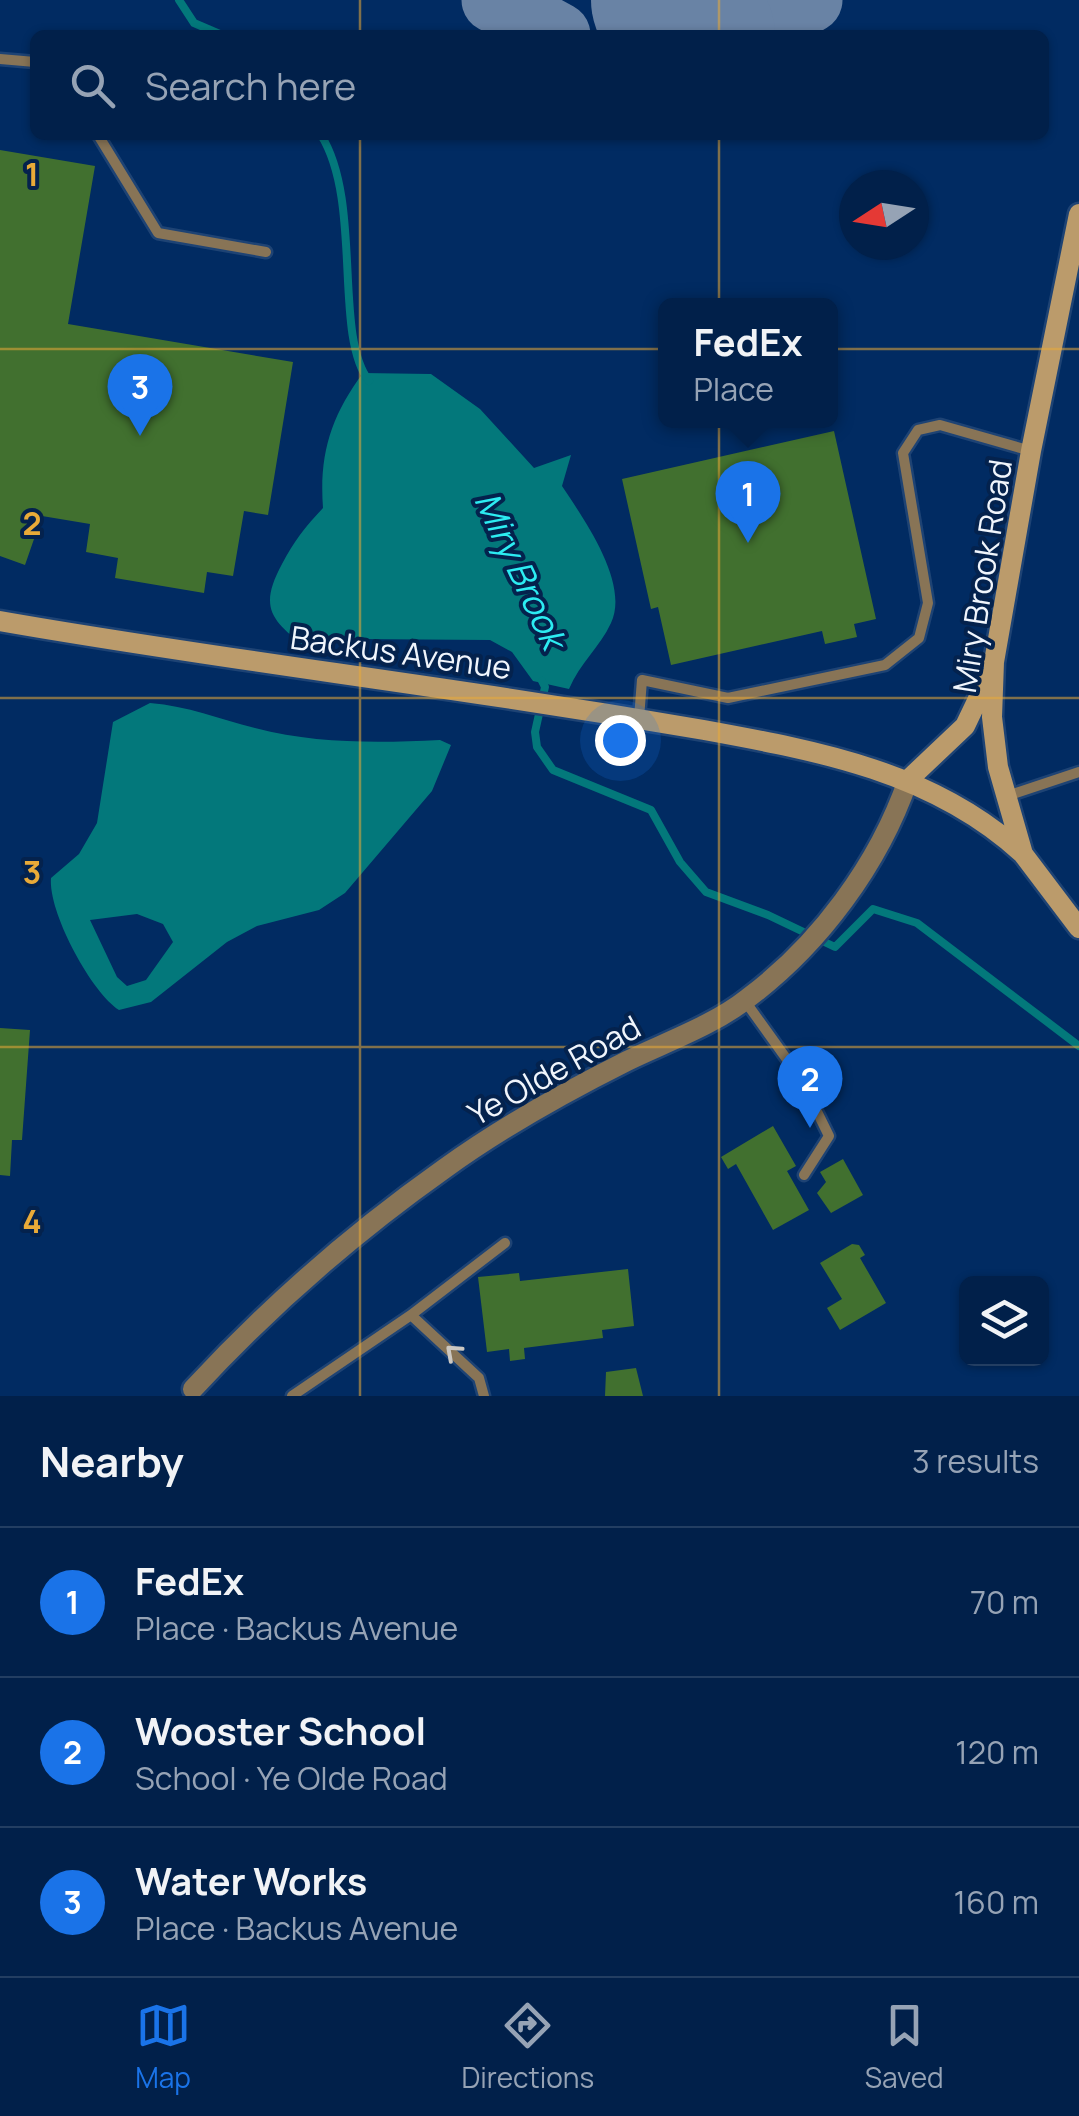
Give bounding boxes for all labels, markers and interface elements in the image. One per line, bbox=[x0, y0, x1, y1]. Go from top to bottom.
search box bbox=[30, 30, 1049, 140]
icon: search bbox=[65, 58, 120, 113]
text: Search here bbox=[145, 59, 356, 111]
text: 1 bbox=[25, 152, 39, 196]
north arrow bbox=[839, 170, 929, 260]
popup bbox=[658, 298, 838, 428]
text: FedEx bbox=[694, 315, 802, 367]
pin: 3 bbox=[108, 354, 172, 436]
text: Place bbox=[694, 367, 774, 411]
street label: Miry Brook Road bbox=[942, 456, 1022, 696]
pin: 1 bbox=[716, 460, 780, 543]
water label: Miry Brook bbox=[464, 484, 580, 660]
text: 2 bbox=[22, 501, 42, 545]
street label: Backus Avenue bbox=[288, 615, 514, 689]
your location bbox=[595, 715, 646, 766]
text: 3 bbox=[23, 850, 41, 894]
street label: Ye Olde Road bbox=[460, 1004, 648, 1136]
pin: 2 bbox=[778, 1046, 842, 1128]
text: 4 bbox=[22, 1199, 42, 1243]
map controls bbox=[959, 1276, 1049, 1366]
button: layers bbox=[959, 1276, 1049, 1366]
one-way arrow bbox=[446, 1346, 465, 1364]
text: Nearby bbox=[40, 1432, 184, 1490]
text: 3 results bbox=[912, 1439, 1039, 1483]
text: FedEx bbox=[135, 1554, 244, 1606]
text: 1 bbox=[65, 1580, 80, 1624]
text: 70 m bbox=[970, 1580, 1039, 1624]
text: Place · Backus Avenue bbox=[135, 1606, 458, 1650]
text: Wooster School bbox=[135, 1704, 426, 1756]
text: 2 bbox=[63, 1730, 82, 1774]
text: 120 m bbox=[955, 1730, 1039, 1774]
text: School · Ye Olde Road bbox=[135, 1756, 448, 1800]
text: Water Works bbox=[135, 1854, 367, 1906]
text: 3 bbox=[63, 1880, 82, 1924]
text: 160 m bbox=[954, 1880, 1039, 1924]
text: Place · Backus Avenue bbox=[135, 1906, 458, 1950]
tab: Map bbox=[135, 1998, 191, 2096]
tab: Directions bbox=[462, 1998, 594, 2096]
tab: Saved bbox=[865, 1998, 944, 2096]

